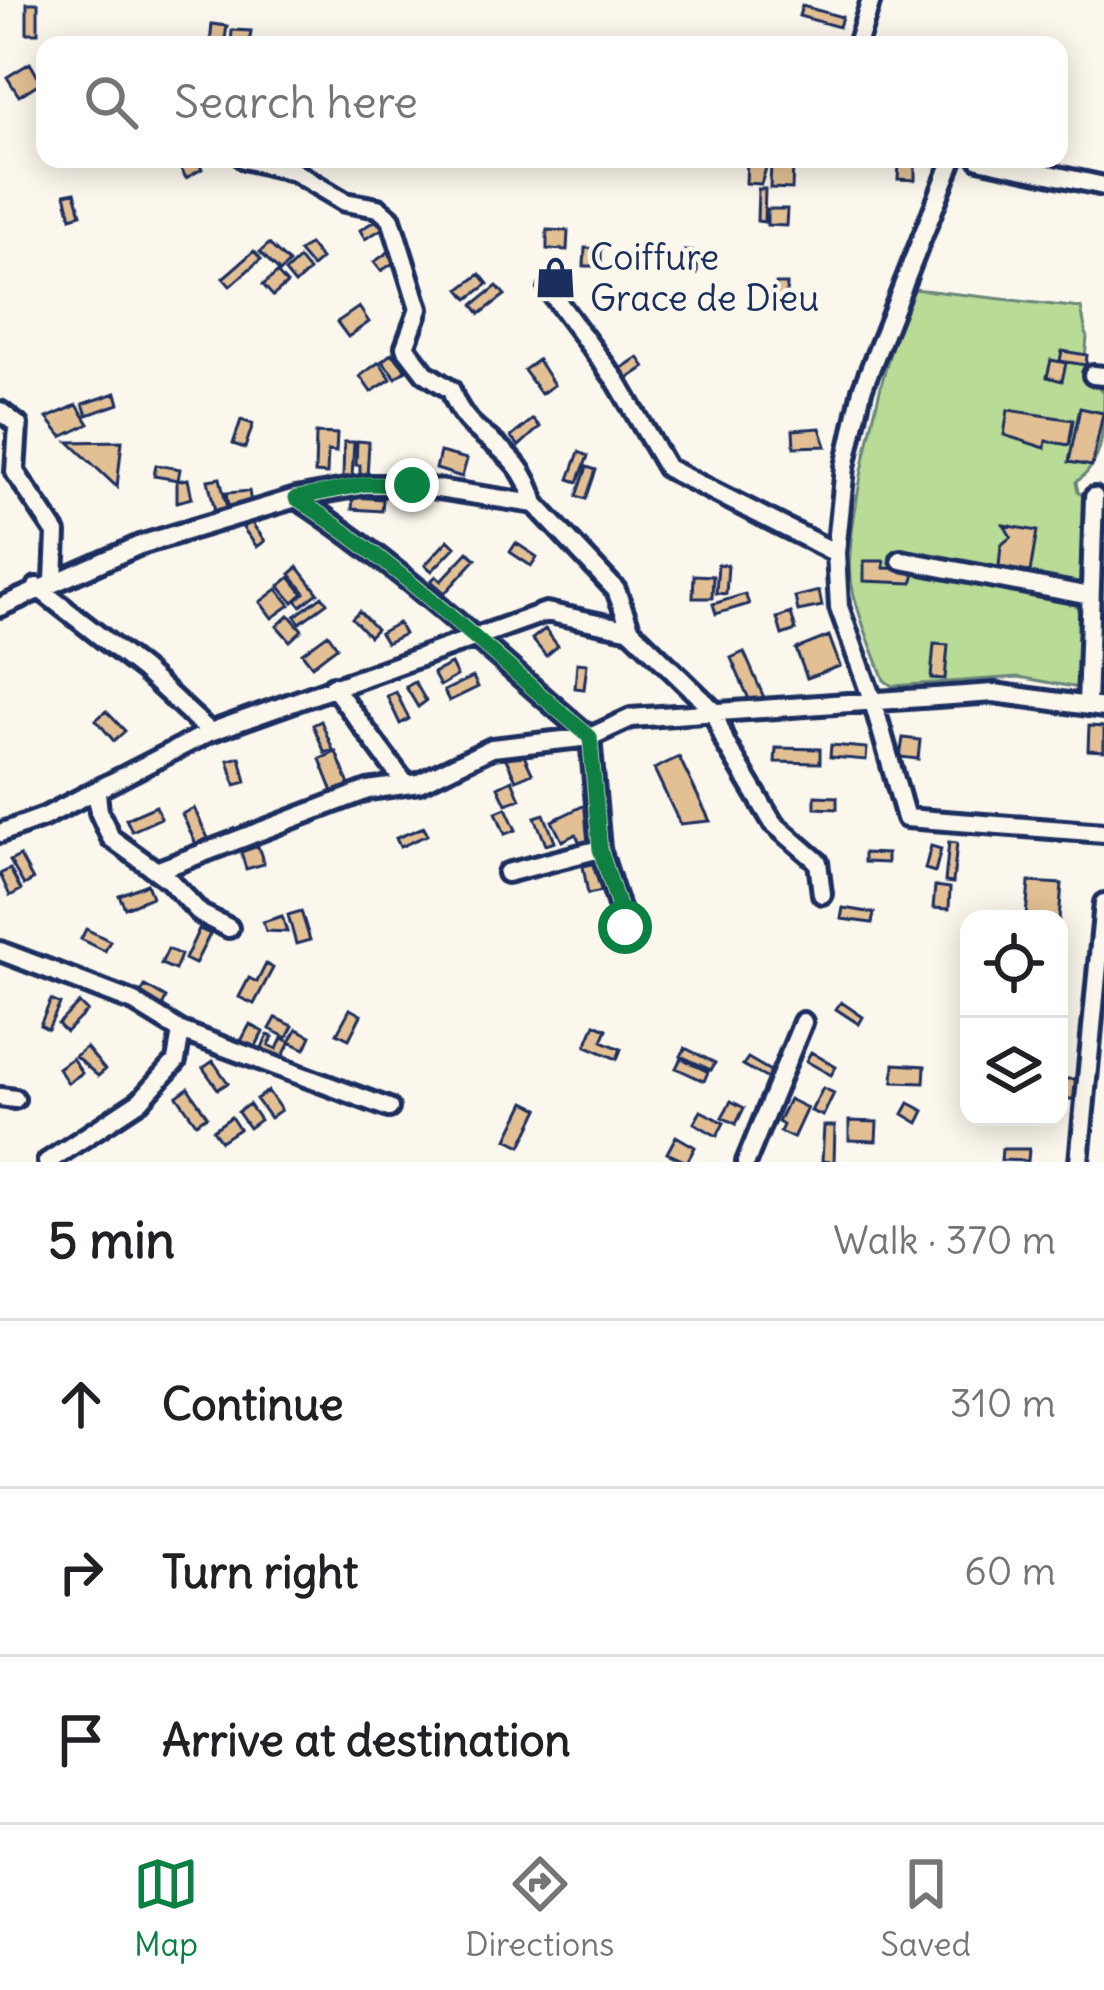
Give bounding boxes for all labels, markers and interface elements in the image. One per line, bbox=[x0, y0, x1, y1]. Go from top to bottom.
search box bbox=[36, 36, 1068, 168]
icon: search bbox=[78, 69, 144, 135]
text: Search here bbox=[174, 74, 418, 130]
place label: Coiffure Grace de Dieu bbox=[590, 235, 819, 321]
shop icon: Coiffure Grace de Dieu bbox=[533, 255, 579, 301]
route end bbox=[385, 458, 439, 512]
route start bbox=[598, 900, 652, 954]
map controls bbox=[960, 910, 1068, 1126]
button: locate bbox=[960, 910, 1068, 1018]
button: layers bbox=[960, 1018, 1068, 1126]
text: 5 min bbox=[48, 1208, 175, 1272]
text: Walk · 370 m bbox=[833, 1216, 1056, 1265]
icon: ahead bbox=[48, 1371, 114, 1437]
text: Continue bbox=[162, 1376, 344, 1432]
text: 310 m bbox=[950, 1379, 1056, 1428]
icon: right bbox=[48, 1539, 114, 1605]
text: Turn right bbox=[162, 1544, 358, 1600]
text: 60 m bbox=[964, 1547, 1056, 1596]
icon: arrive bbox=[48, 1707, 114, 1773]
text: Arrive at destination bbox=[162, 1712, 571, 1768]
tab: Map bbox=[133, 1851, 199, 1965]
tab: Directions bbox=[465, 1851, 614, 1965]
tab: Saved bbox=[881, 1851, 971, 1965]

